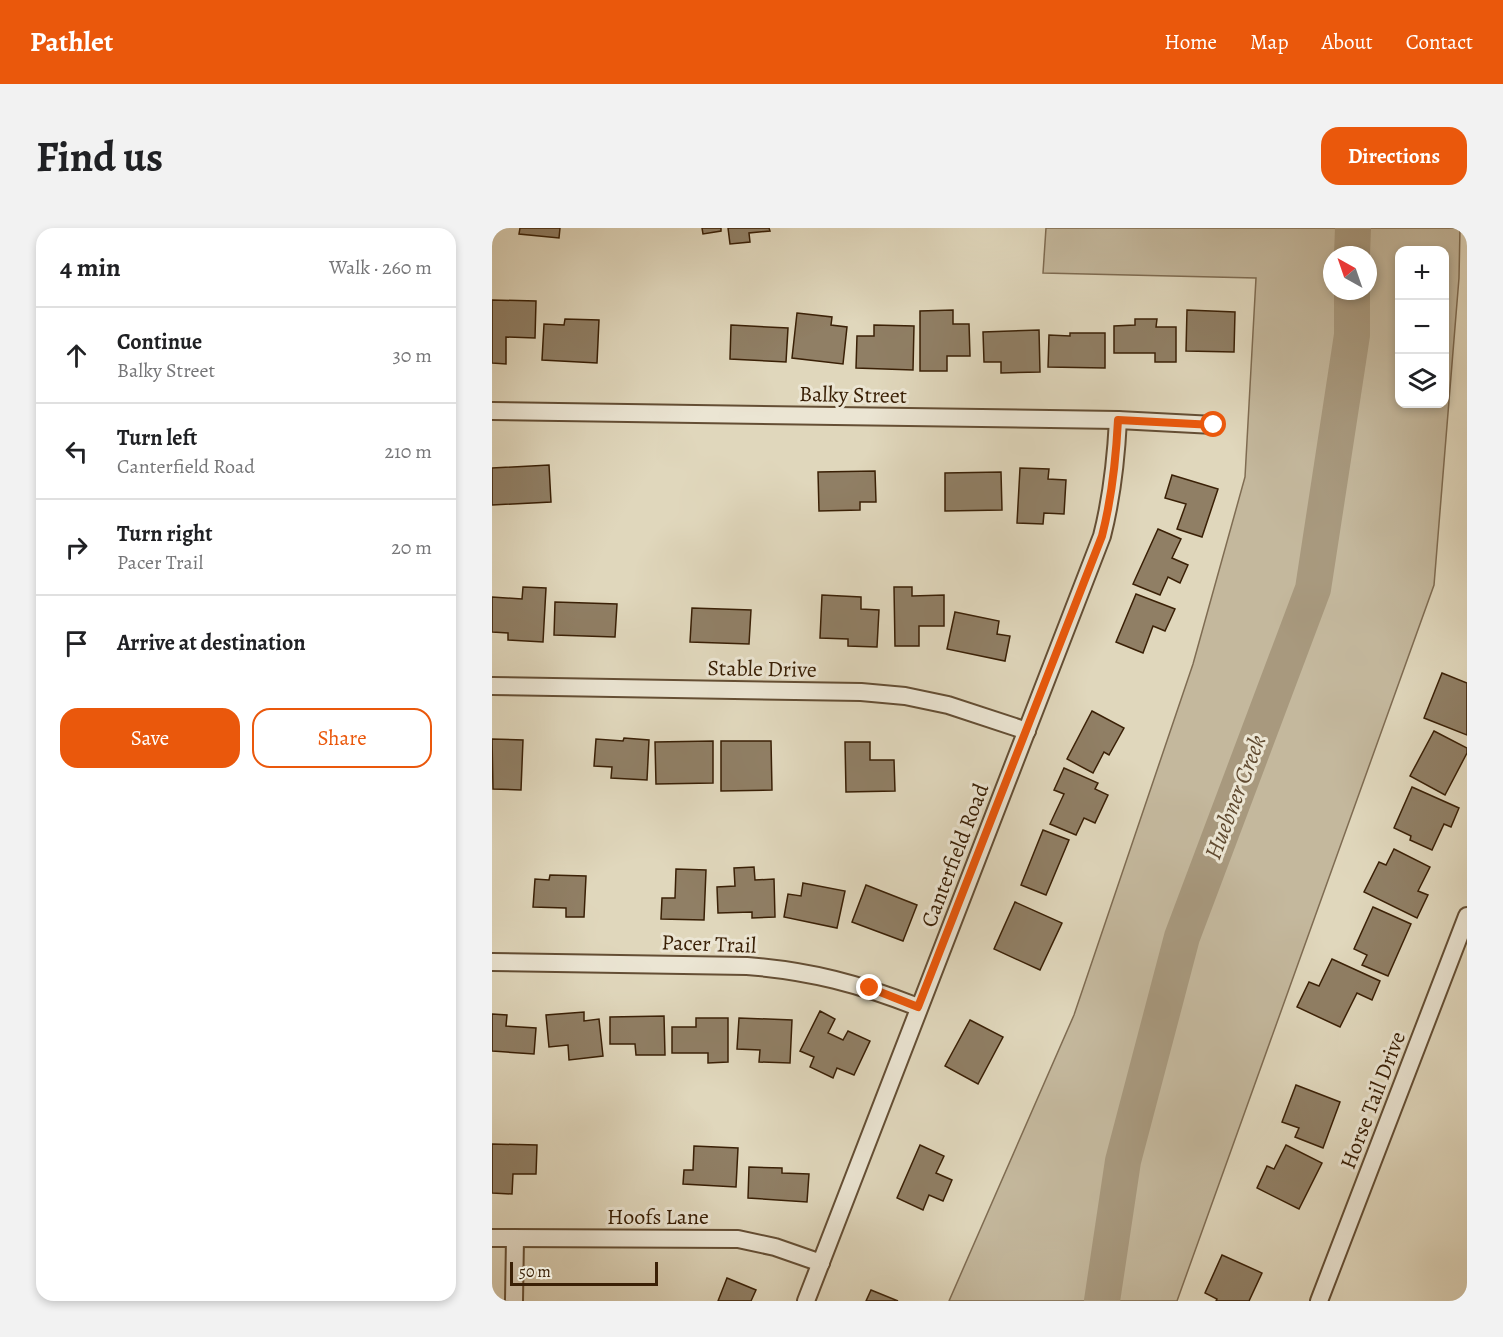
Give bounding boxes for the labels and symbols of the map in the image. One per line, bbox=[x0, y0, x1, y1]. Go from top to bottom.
north arrow bbox=[1323, 246, 1377, 300]
street label: Balky Street bbox=[799, 379, 907, 411]
route start bbox=[1200, 411, 1226, 437]
street label: Stable Drive bbox=[707, 653, 817, 685]
water label: Huebner Creek bbox=[1197, 730, 1274, 864]
street label: Canterfield Road bbox=[914, 779, 996, 932]
street label: Pacer Trail bbox=[661, 927, 757, 961]
route end bbox=[856, 974, 882, 1000]
street label: Horse Tail Drive bbox=[1333, 1027, 1413, 1173]
street label: Hoofs Lane bbox=[607, 1202, 709, 1232]
scale bar bbox=[510, 1259, 658, 1286]

